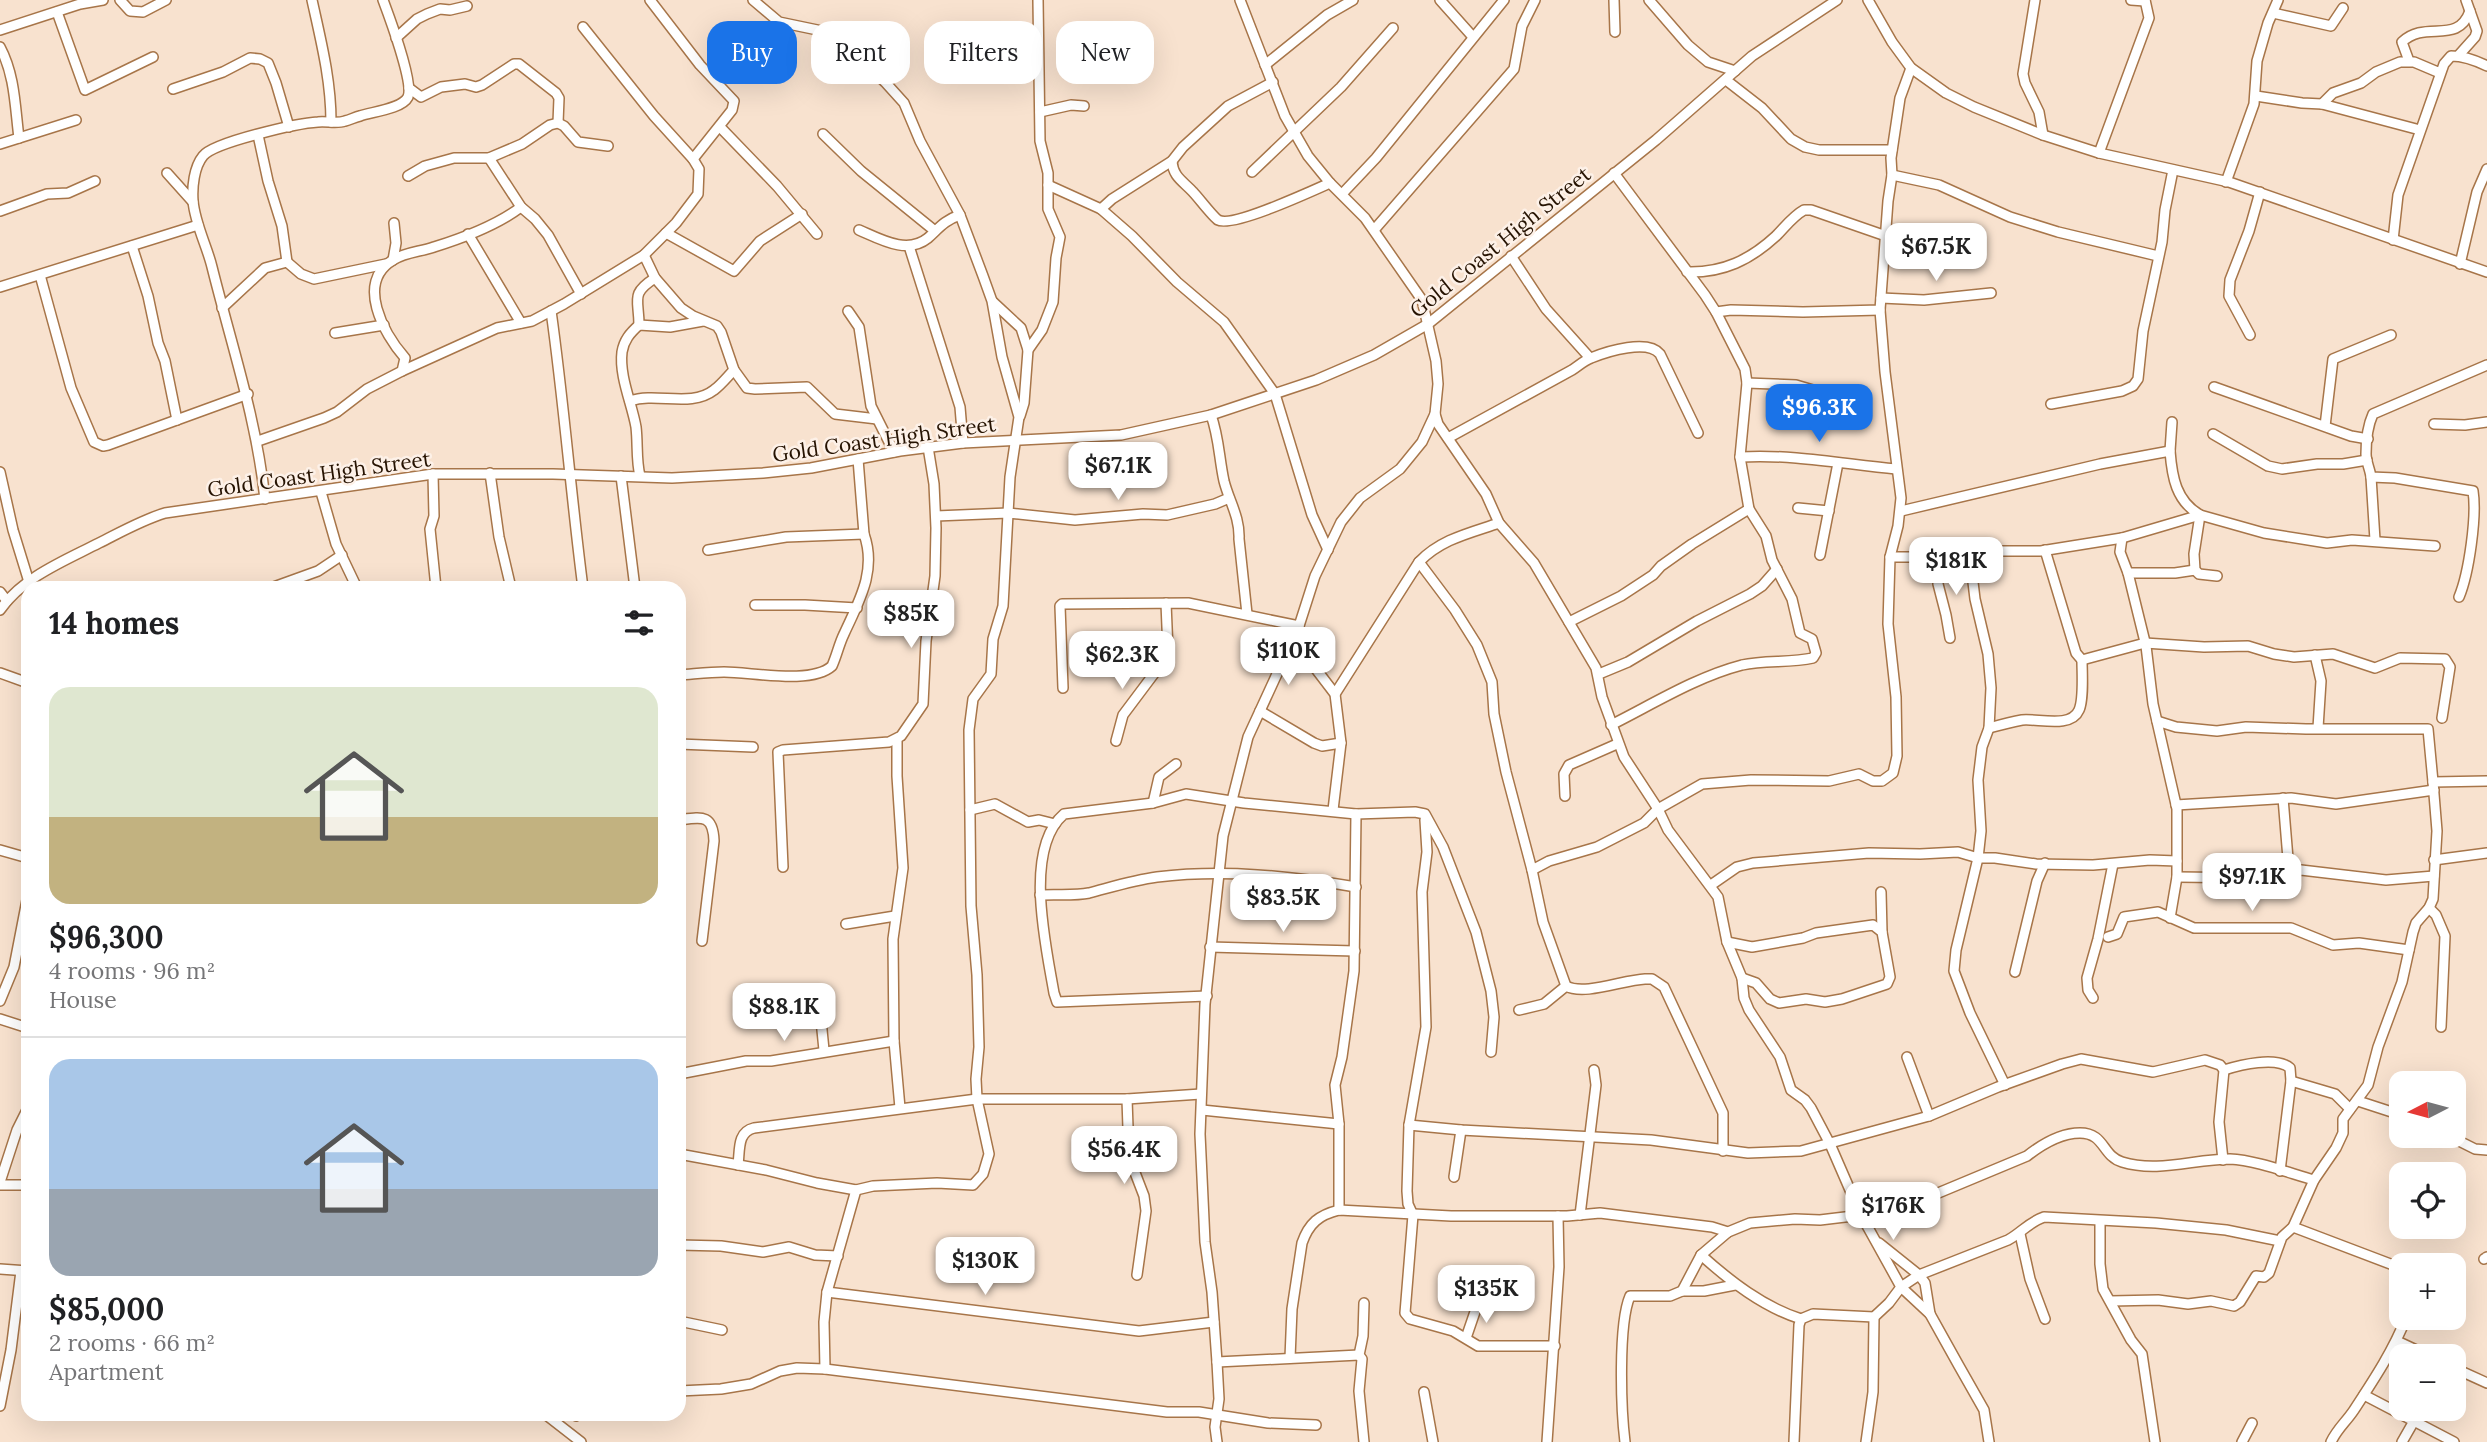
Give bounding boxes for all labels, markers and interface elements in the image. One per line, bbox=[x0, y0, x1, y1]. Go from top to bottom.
chip: Buy bbox=[707, 21, 797, 84]
chip: Rent bbox=[811, 21, 910, 84]
chip: Filters bbox=[924, 21, 1042, 84]
chip: New bbox=[1056, 21, 1154, 84]
street label: Gold Coast High Street bbox=[1404, 160, 1597, 323]
pin: $67.5K bbox=[1879, 224, 1993, 283]
text: $67.5K bbox=[1901, 231, 1971, 260]
pin: $96.3K bbox=[1762, 384, 1876, 444]
text: $96.3K bbox=[1782, 392, 1856, 421]
street label: Gold Coast High Street bbox=[771, 410, 998, 468]
pin: $67.1K bbox=[1061, 442, 1175, 502]
street label: Gold Coast High Street bbox=[206, 445, 433, 503]
text: $67.1K bbox=[1084, 450, 1152, 479]
pin: $181K bbox=[1907, 538, 2005, 597]
text: $181K bbox=[1925, 545, 1987, 574]
pin: $85K bbox=[870, 590, 952, 650]
text: $85K bbox=[883, 598, 939, 627]
text: 14 homes bbox=[49, 604, 179, 642]
icon: filters bbox=[620, 604, 658, 642]
pin: $110K bbox=[1239, 628, 1337, 687]
pin: $62.3K bbox=[1065, 632, 1179, 691]
text: $110K bbox=[1256, 635, 1320, 664]
text: $62.3K bbox=[1085, 639, 1159, 668]
icon: home bbox=[291, 733, 417, 859]
pin: $97.1K bbox=[2195, 853, 2309, 913]
text: $97.1K bbox=[2218, 861, 2286, 890]
pin: $83.5K bbox=[1226, 874, 1340, 934]
text: $83.5K bbox=[1246, 882, 1320, 911]
text: $96,300 bbox=[49, 918, 164, 956]
text: 4 rooms · 96 m² bbox=[49, 956, 215, 985]
pin: $88.1K bbox=[727, 984, 841, 1043]
text: House bbox=[49, 985, 117, 1014]
text: $88.1K bbox=[749, 991, 819, 1020]
north arrow bbox=[2389, 1071, 2466, 1148]
map controls bbox=[2389, 1071, 2466, 1421]
icon: home bbox=[291, 1105, 417, 1231]
pin: $56.4K bbox=[1067, 1126, 1181, 1186]
text: $56.4K bbox=[1087, 1134, 1161, 1163]
button: locate bbox=[2389, 1162, 2466, 1239]
pin: $176K bbox=[1844, 1182, 1942, 1242]
text: $176K bbox=[1861, 1190, 1925, 1219]
pin: $130K bbox=[936, 1238, 1034, 1297]
text: $130K bbox=[952, 1245, 1018, 1274]
button: + bbox=[2389, 1253, 2466, 1330]
pin: $135K bbox=[1437, 1266, 1535, 1325]
text: $135K bbox=[1454, 1273, 1518, 1302]
text: $85,000 bbox=[49, 1290, 164, 1328]
text: 2 rooms · 66 m² bbox=[49, 1328, 215, 1357]
button: − bbox=[2389, 1344, 2466, 1421]
text: Apartment bbox=[49, 1357, 164, 1386]

